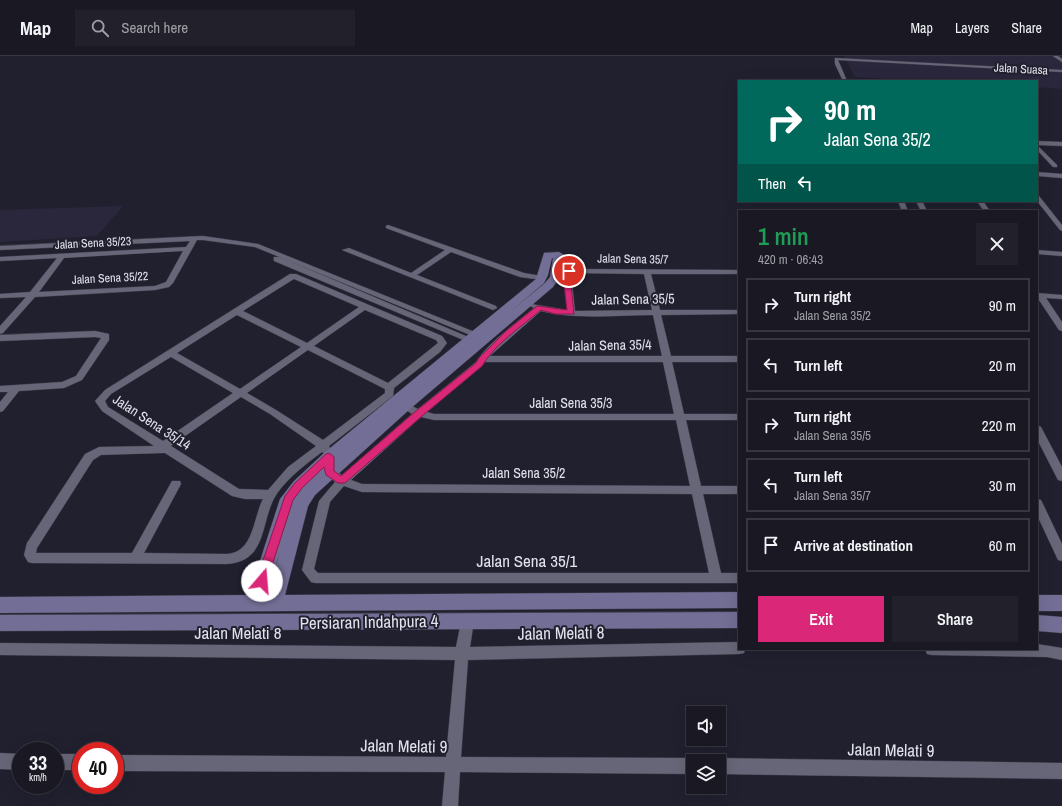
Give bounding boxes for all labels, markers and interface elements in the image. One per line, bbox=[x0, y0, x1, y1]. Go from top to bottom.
search box bbox=[75, 10, 355, 46]
text: Map bbox=[20, 15, 51, 41]
icon: search bbox=[89, 17, 111, 39]
text: Search here bbox=[121, 17, 188, 38]
text: Map bbox=[911, 19, 933, 37]
text: Layers bbox=[955, 19, 989, 37]
text: Share bbox=[1011, 19, 1042, 37]
street label: Jalan Suasa bbox=[994, 60, 1049, 78]
text: 90 m bbox=[824, 91, 876, 129]
icon: right bbox=[758, 96, 810, 148]
text: Jalan Sena 35/2 bbox=[824, 127, 931, 152]
icon: left bbox=[794, 172, 816, 194]
text: Then bbox=[758, 173, 786, 194]
text: 1 min bbox=[758, 220, 809, 252]
button: close bbox=[976, 223, 1018, 265]
street label: Jalan Sena 35/23 bbox=[54, 233, 132, 253]
street label: Jalan Sena 35/7 bbox=[597, 250, 669, 268]
text: 420 m · 06:43 bbox=[758, 251, 823, 268]
pin bbox=[552, 254, 586, 288]
icon: arrive bbox=[558, 260, 580, 282]
street label: Jalan Sena 35/22 bbox=[71, 268, 149, 288]
text: Turn right bbox=[794, 286, 851, 307]
street label: Jalan Sena 35/5 bbox=[591, 289, 675, 309]
icon: right bbox=[760, 294, 782, 316]
text: 90 m bbox=[989, 295, 1016, 316]
text: Jalan Sena 35/2 bbox=[794, 307, 871, 324]
street label: Jalan Sena 35/4 bbox=[568, 335, 652, 355]
icon: left bbox=[760, 354, 782, 376]
text: Turn left bbox=[794, 355, 842, 376]
text: 20 m bbox=[989, 355, 1016, 376]
street label: Jalan Sena 35/14 bbox=[110, 390, 195, 454]
street label: Jalan Sena 35/3 bbox=[530, 394, 612, 412]
text: Turn right bbox=[794, 406, 851, 427]
icon: right bbox=[760, 414, 782, 436]
text: 220 m bbox=[982, 415, 1016, 436]
text: Jalan Sena 35/5 bbox=[794, 427, 871, 444]
street label: Jalan Sena 35/2 bbox=[483, 464, 565, 482]
text: Turn left bbox=[794, 466, 842, 487]
icon: left bbox=[760, 474, 782, 496]
text: 30 m bbox=[989, 475, 1016, 496]
text: Jalan Sena 35/7 bbox=[794, 487, 871, 504]
icon: arrive bbox=[760, 534, 782, 556]
text: Arrive at destination bbox=[794, 535, 913, 556]
text: 60 m bbox=[989, 535, 1016, 556]
street label: Jalan Sena 35/1 bbox=[477, 549, 578, 572]
position arrow bbox=[241, 560, 283, 602]
button: Exit bbox=[758, 596, 884, 642]
button: Share bbox=[892, 596, 1018, 642]
street label: Persiaran Indahpura 4 bbox=[299, 609, 439, 634]
street label: Jalan Melati 8 bbox=[517, 620, 605, 645]
street label: Jalan Melati 8 bbox=[195, 621, 282, 644]
map controls bbox=[686, 706, 726, 794]
button: sound bbox=[686, 706, 726, 746]
street label: Jalan Melati 9 bbox=[360, 733, 448, 758]
street label: Jalan Melati 9 bbox=[847, 737, 935, 762]
speed limit sign: 40 bbox=[72, 742, 124, 794]
text: 33 bbox=[29, 749, 47, 776]
button: layers bbox=[686, 754, 726, 794]
text: km/h bbox=[29, 771, 47, 784]

